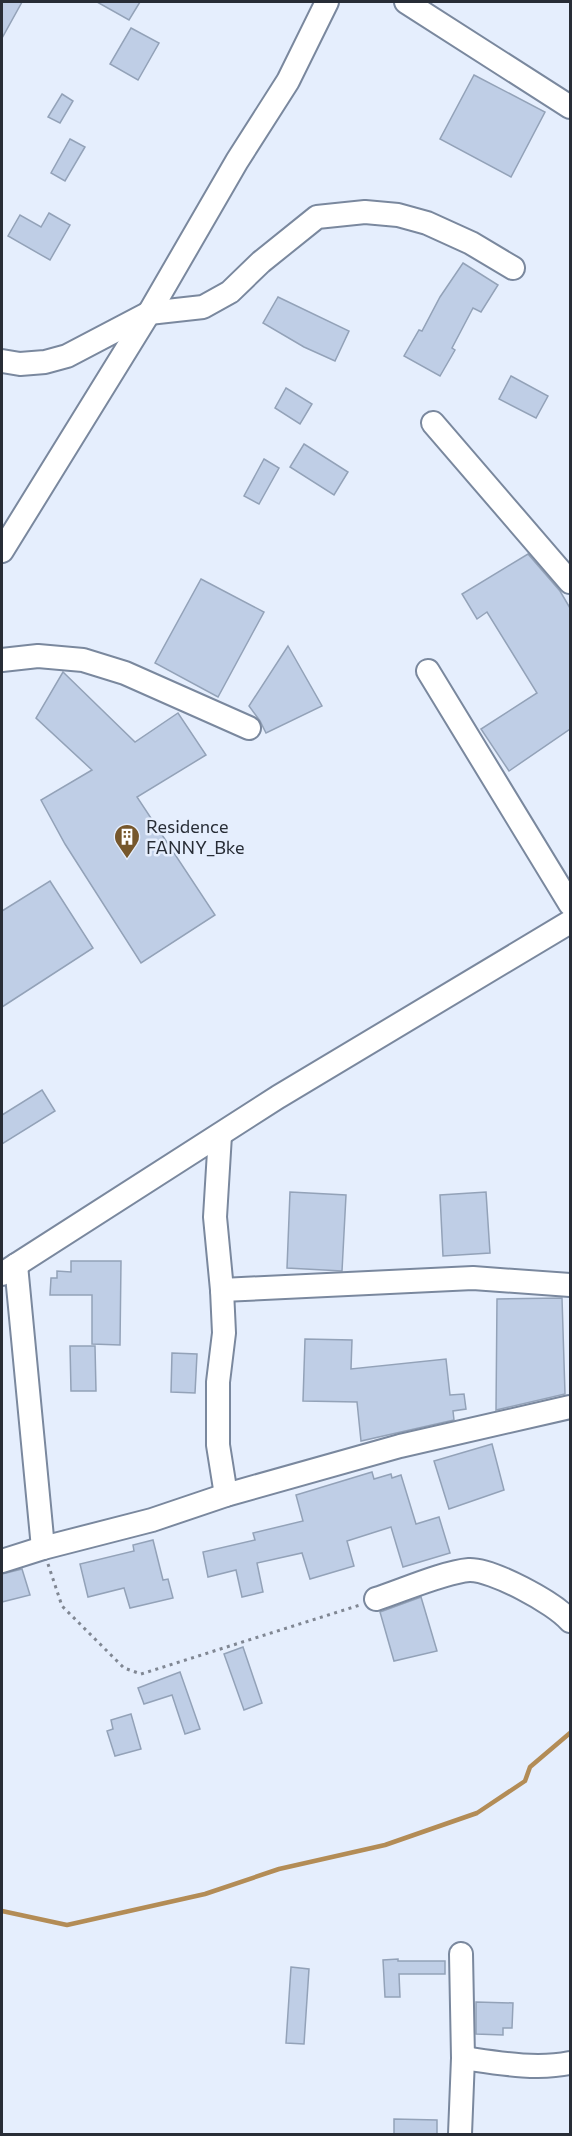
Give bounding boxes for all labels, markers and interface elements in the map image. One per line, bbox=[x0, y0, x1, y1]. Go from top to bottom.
place label: Residence FANNY_Bke bbox=[146, 815, 245, 858]
building icon: Residence FANNY_Bke bbox=[112, 822, 142, 860]

